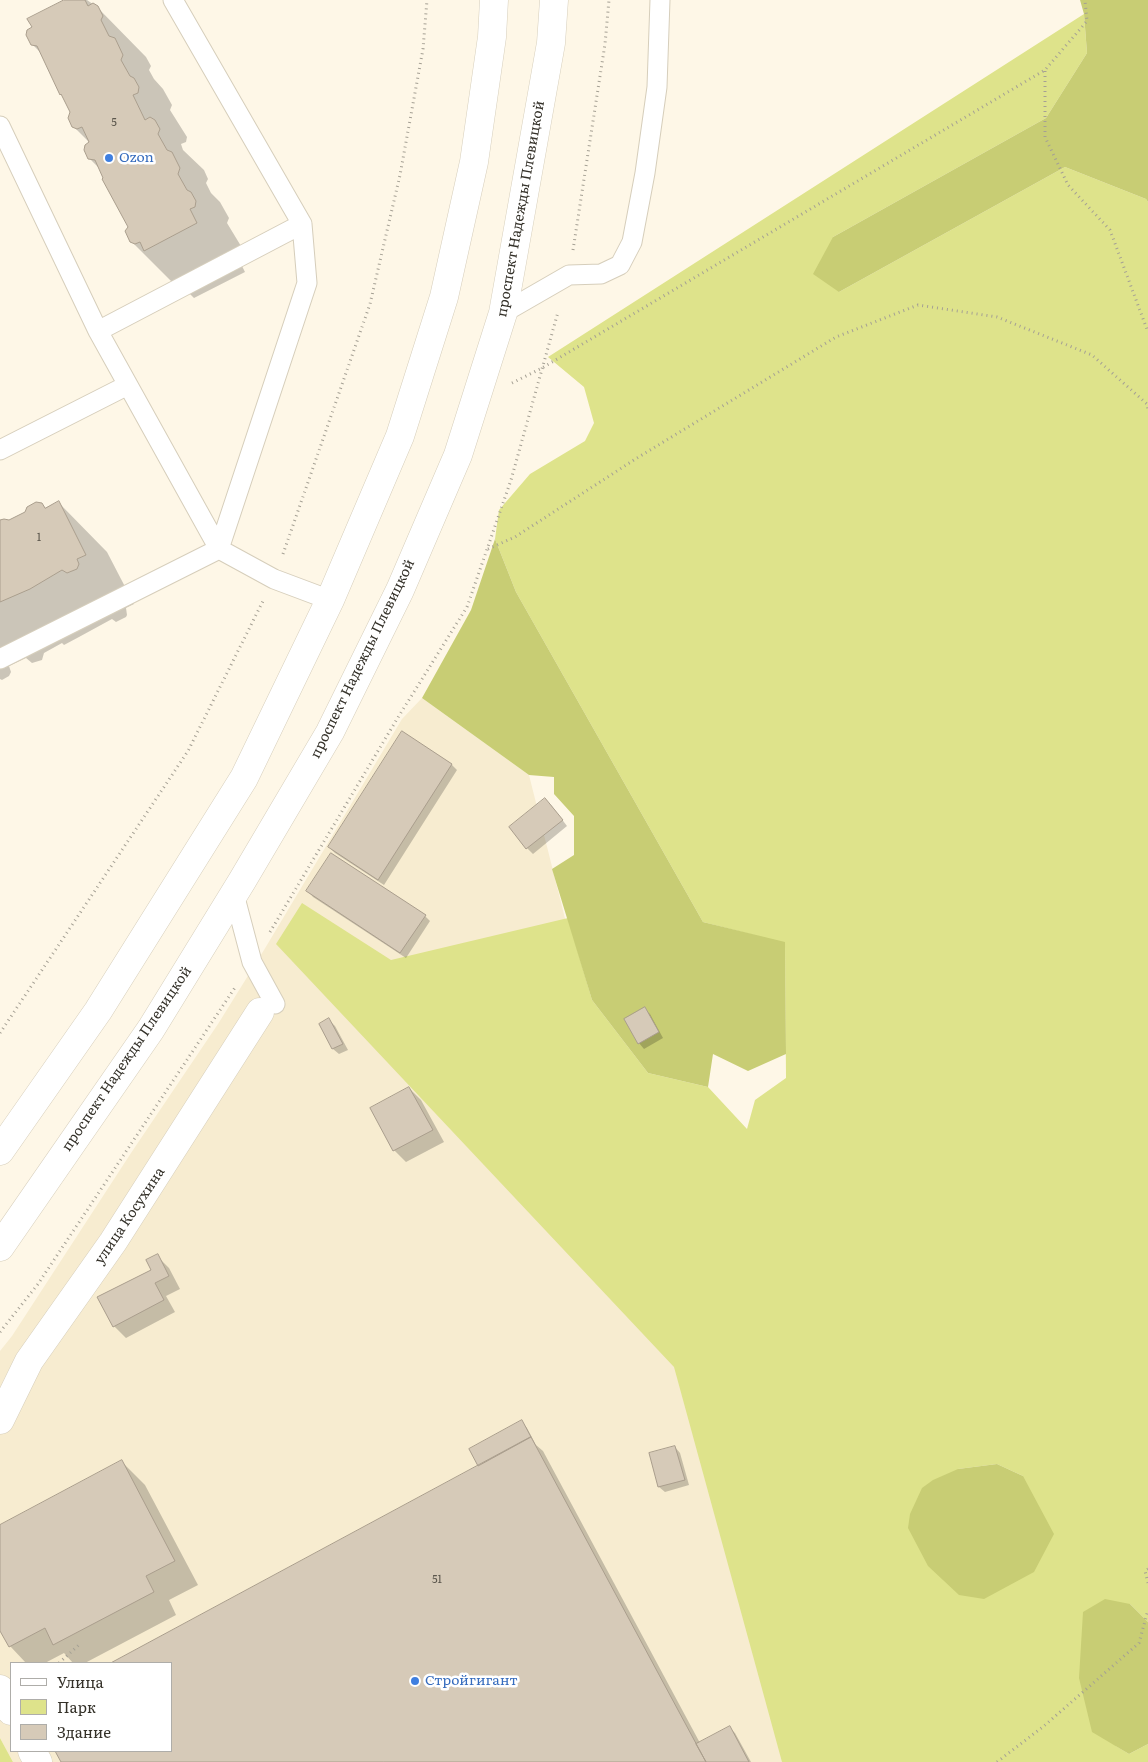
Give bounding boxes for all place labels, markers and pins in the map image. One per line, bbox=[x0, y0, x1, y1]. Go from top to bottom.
place label: Ozon bbox=[119, 150, 154, 166]
marker: Ozon bbox=[103, 152, 115, 164]
place label: Стройгигант bbox=[425, 1673, 518, 1689]
marker: Стройгигант bbox=[409, 1675, 421, 1687]

